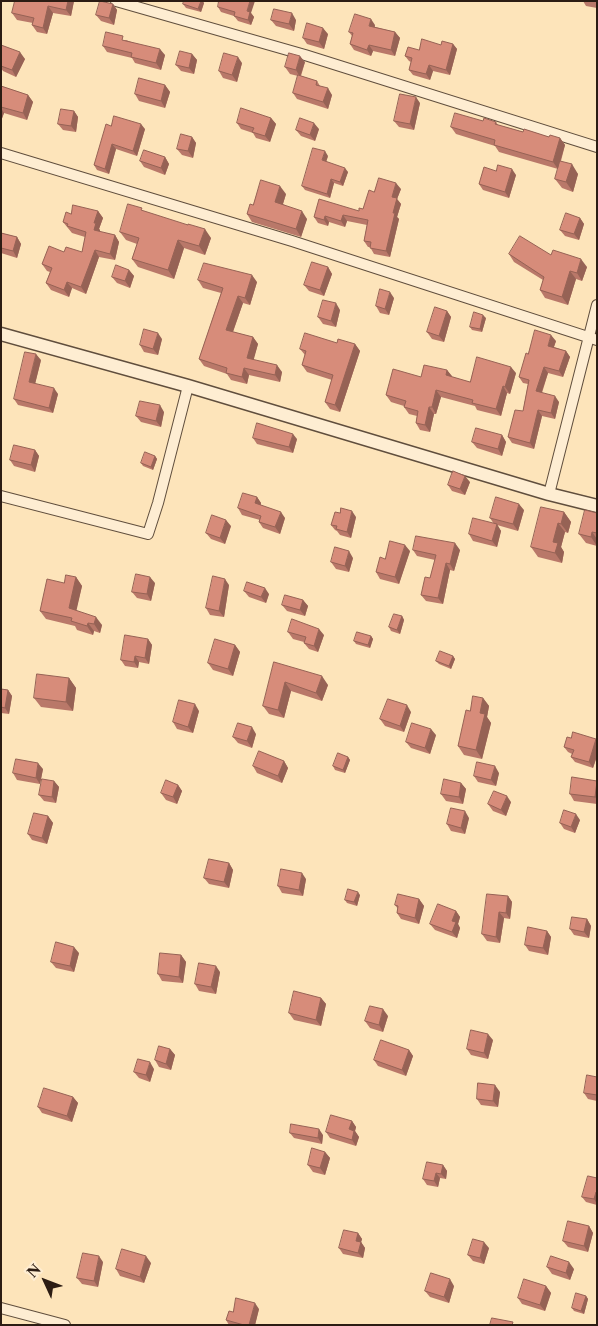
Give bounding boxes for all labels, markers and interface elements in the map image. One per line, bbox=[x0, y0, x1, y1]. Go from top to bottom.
north arrow bbox=[20, 1256, 70, 1306]
text: N bbox=[23, 1260, 45, 1281]

